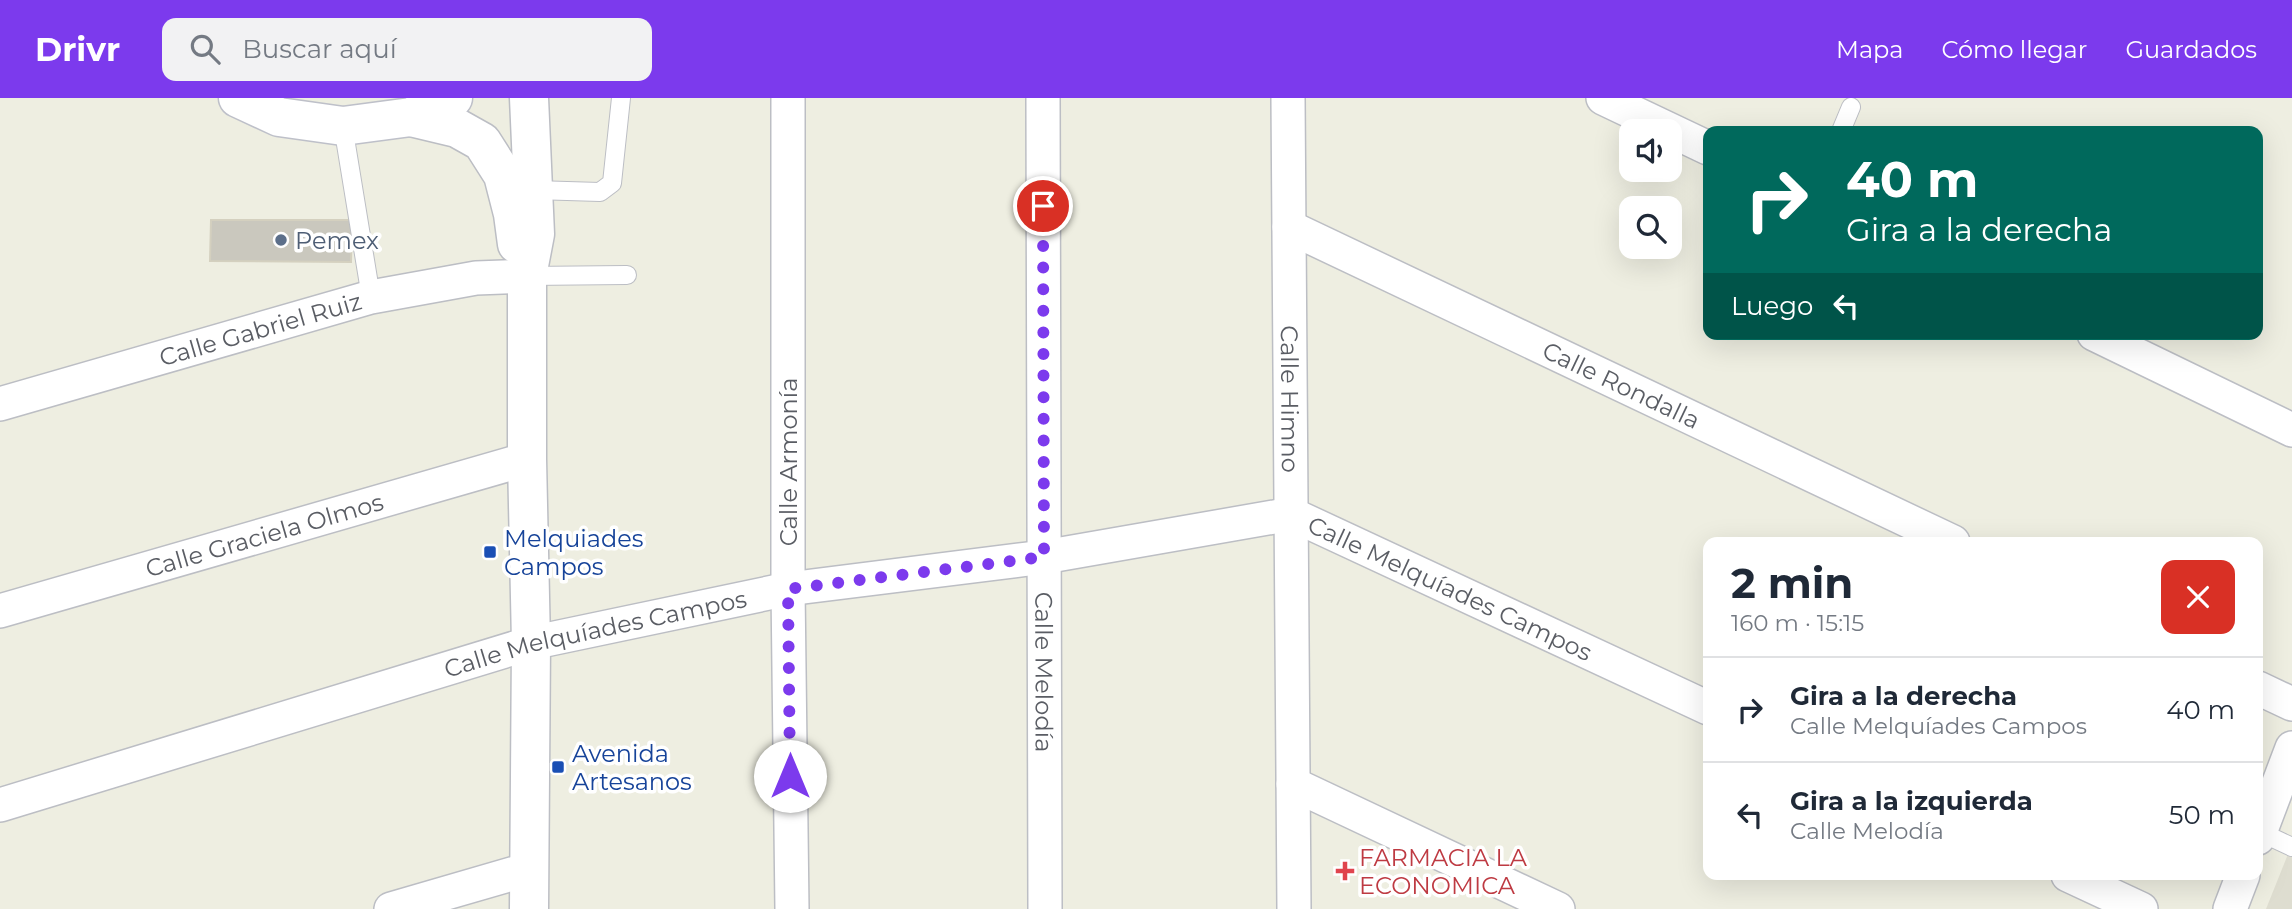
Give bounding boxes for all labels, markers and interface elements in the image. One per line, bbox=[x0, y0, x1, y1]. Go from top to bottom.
search box bbox=[162, 18, 652, 81]
text: Drivr bbox=[35, 29, 120, 69]
icon: search bbox=[186, 30, 224, 68]
text: Buscar aquí bbox=[242, 33, 397, 65]
text: Mapa bbox=[1836, 35, 1903, 64]
text: Cómo llegar bbox=[1941, 35, 2087, 64]
text: Guardados bbox=[2125, 35, 2257, 64]
map controls bbox=[1619, 119, 1682, 259]
button: sound bbox=[1619, 119, 1682, 182]
text: 40 m bbox=[1846, 150, 1978, 209]
icon: right bbox=[1731, 154, 1822, 245]
pin bbox=[1013, 176, 1073, 236]
icon: arrive bbox=[1024, 187, 1062, 225]
button: search bbox=[1619, 196, 1682, 259]
text: Gira a la derecha bbox=[1846, 210, 2112, 249]
place label: Pemex bbox=[295, 226, 379, 255]
marker: Pemex bbox=[273, 232, 289, 248]
street label: Calle Gabriel Ruiz bbox=[156, 286, 365, 372]
icon: left bbox=[1827, 287, 1865, 325]
text: Luego bbox=[1731, 290, 1813, 322]
street label: Calle Himno bbox=[1275, 325, 1305, 473]
street label: Calle Rondalla bbox=[1538, 335, 1705, 434]
street label: Calle Armonía bbox=[774, 378, 803, 546]
street label: Calle Graciela Olmos bbox=[142, 487, 387, 583]
street label: Calle Melquíades Campos bbox=[1303, 509, 1597, 667]
place label: Melquiades Campos bbox=[504, 524, 643, 581]
marker: Melquiades Campos bbox=[482, 544, 498, 560]
text: 2 min bbox=[1731, 557, 1853, 609]
button: close bbox=[2161, 560, 2235, 634]
street label: Calle Melquíades Campos bbox=[441, 584, 749, 683]
street label: Calle Melodía bbox=[1030, 592, 1059, 752]
text: 160 m · 15:15 bbox=[1731, 609, 1864, 637]
text: Gira a la derecha bbox=[1790, 680, 2017, 712]
icon: right bbox=[1731, 691, 1769, 729]
text: 40 m bbox=[2166, 694, 2235, 726]
text: Calle Melquíades Campos bbox=[1790, 712, 2087, 740]
place label: Avenida Artesanos bbox=[572, 739, 692, 796]
position arrow bbox=[753, 739, 827, 813]
marker: Avenida Artesanos bbox=[550, 759, 566, 775]
text: Gira a la izquierda bbox=[1790, 785, 2033, 817]
icon: left bbox=[1731, 796, 1769, 834]
text: 50 m bbox=[2169, 799, 2235, 831]
text: Calle Melodía bbox=[1790, 817, 1944, 845]
place label: FARMACIA LA ECONOMICA bbox=[1359, 843, 1528, 900]
marker: FARMACIA LA ECONOMICA bbox=[1337, 863, 1353, 879]

